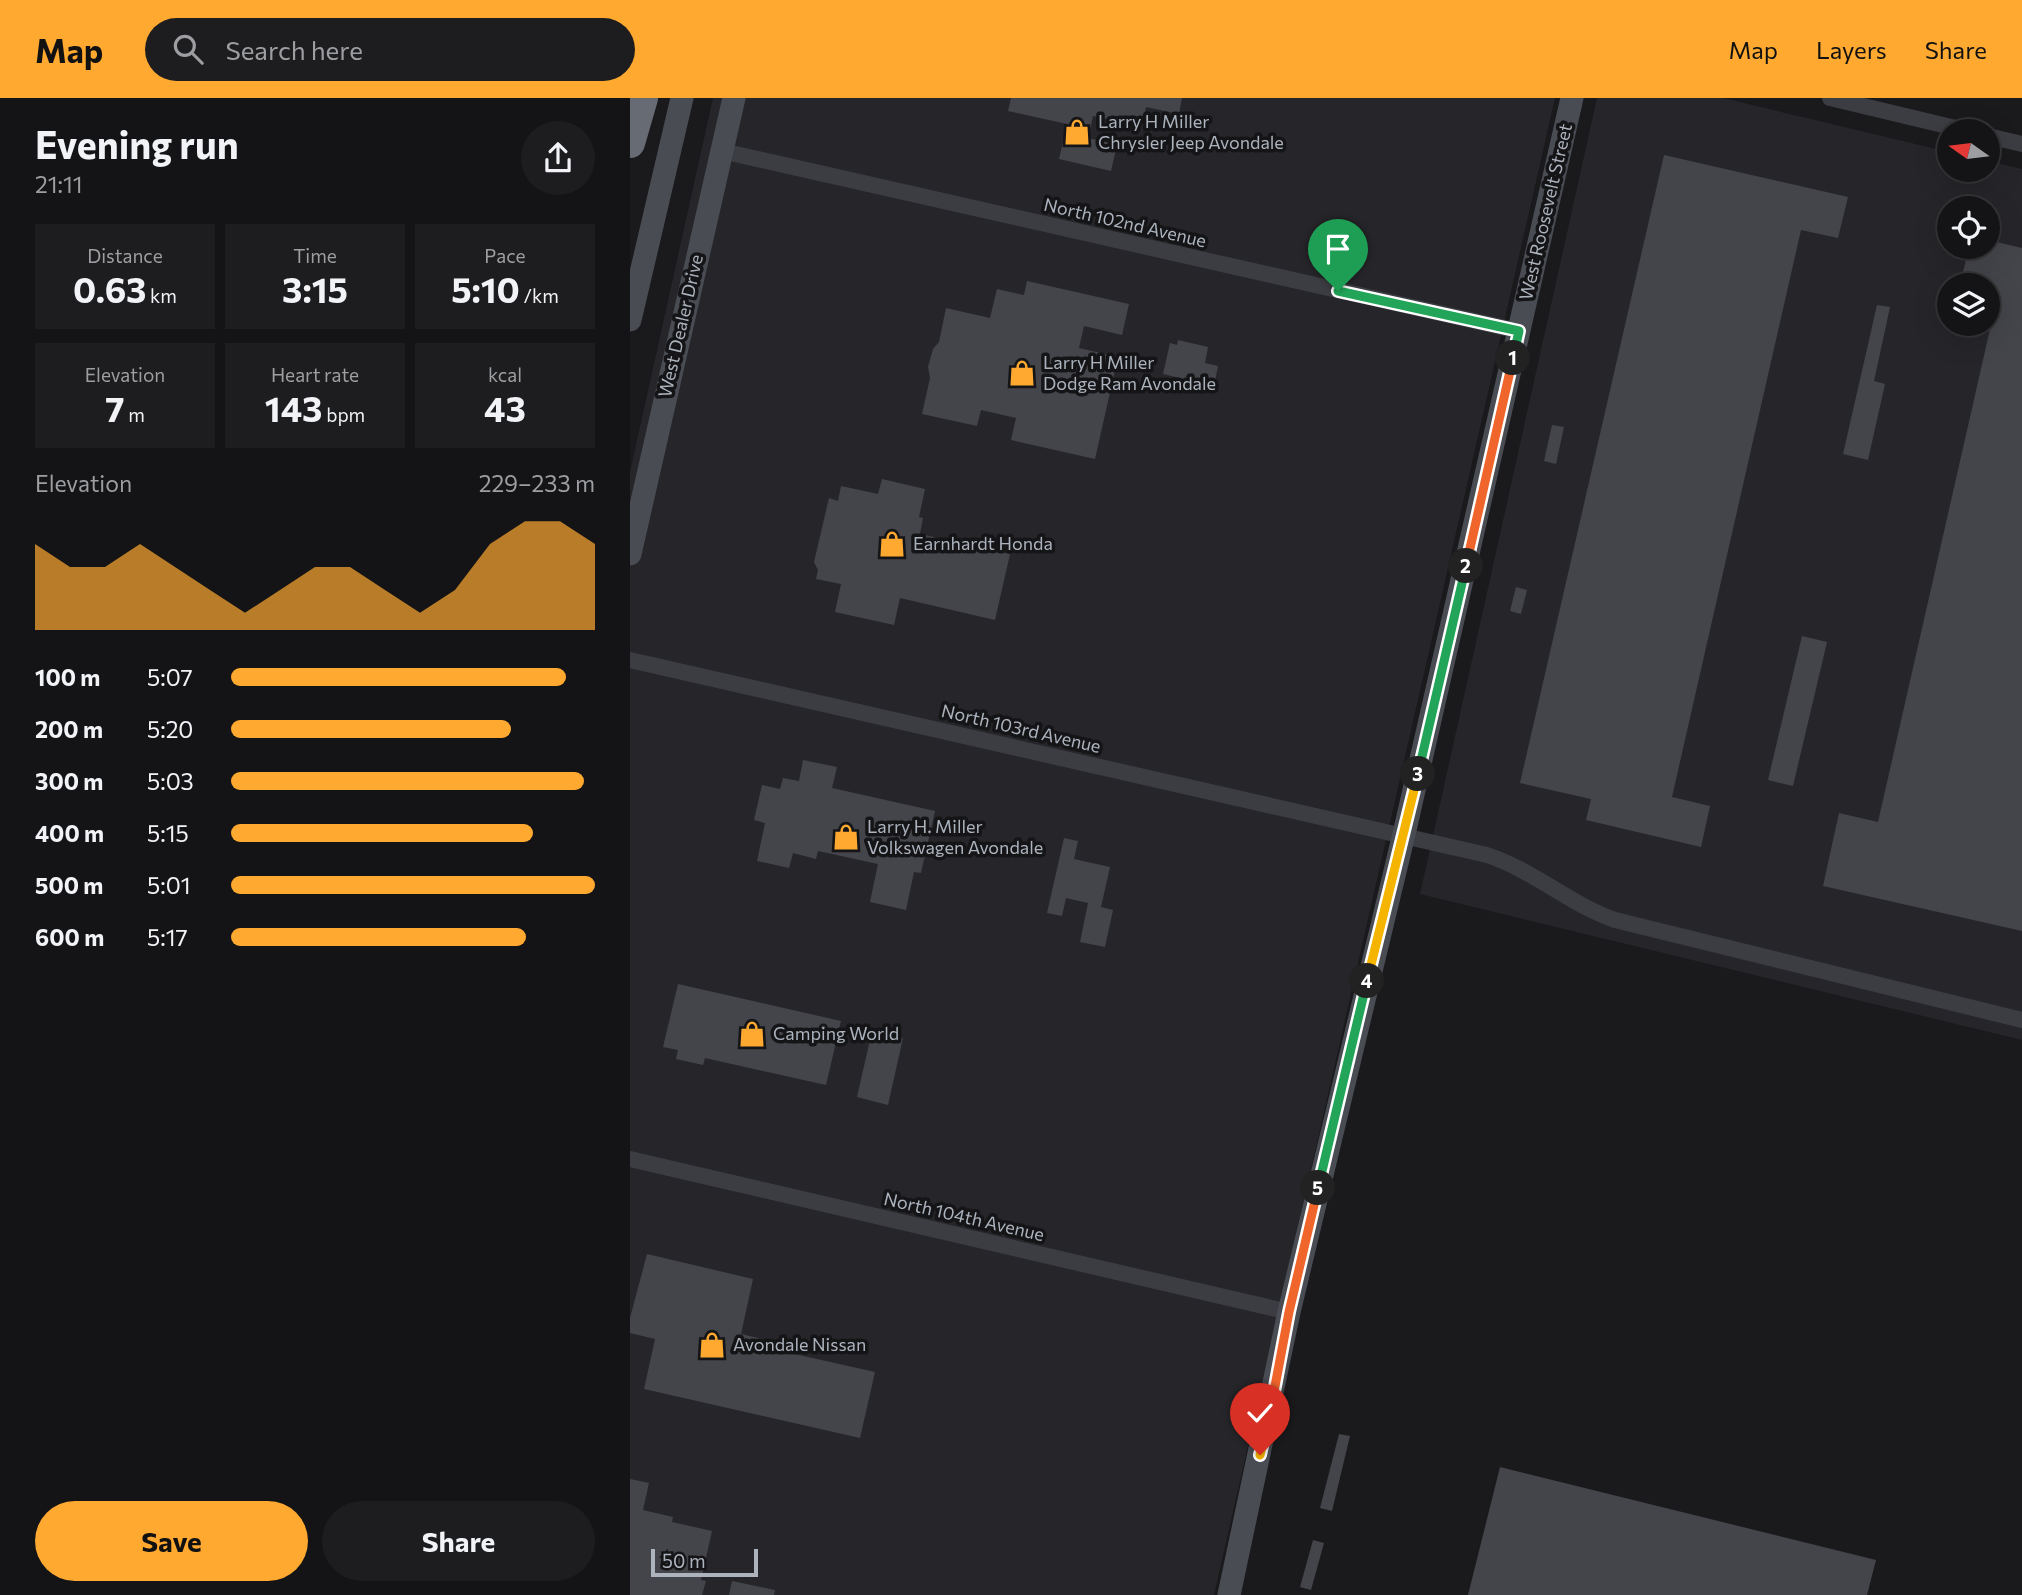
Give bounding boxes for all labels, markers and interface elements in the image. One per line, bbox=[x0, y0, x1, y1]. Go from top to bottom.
search box bbox=[145, 18, 635, 81]
text: Map bbox=[35, 29, 103, 70]
icon: search bbox=[169, 30, 207, 68]
text: Search here bbox=[225, 34, 363, 65]
text: Map bbox=[1729, 35, 1778, 64]
text: Layers bbox=[1816, 35, 1887, 64]
text: Share bbox=[1925, 35, 1987, 64]
place label: Larry H Miller Chrysler Jeep Avondale bbox=[1098, 110, 1284, 153]
shop icon: Larry H Miller Chrysler Jeep Avondale bbox=[1062, 117, 1092, 147]
north arrow bbox=[1937, 119, 2000, 182]
map controls bbox=[1937, 119, 2000, 336]
text: Evening run bbox=[35, 120, 239, 167]
button: share bbox=[521, 121, 595, 195]
street label: West Roosevelt Street bbox=[1514, 121, 1576, 302]
text: 21:11 bbox=[35, 170, 83, 198]
street label: North 102nd Avenue bbox=[1042, 193, 1209, 251]
button: locate bbox=[1937, 196, 2000, 259]
pin bbox=[1308, 219, 1368, 291]
icon: arrive bbox=[1319, 230, 1357, 268]
text: Distance bbox=[87, 244, 163, 267]
text: Time bbox=[293, 244, 337, 267]
text: Pace bbox=[484, 244, 526, 267]
street label: West Dealer Drive bbox=[653, 252, 707, 399]
text: 0.63 bbox=[73, 267, 146, 310]
text: 3:15 bbox=[282, 267, 348, 310]
text: 5:10 bbox=[451, 267, 520, 310]
button: layers bbox=[1937, 273, 2000, 336]
text: km bbox=[146, 284, 177, 307]
text: /km bbox=[520, 284, 559, 307]
pin: 1 bbox=[1496, 341, 1530, 376]
text: 1 bbox=[1508, 346, 1517, 369]
place label: Larry H Miller Dodge Ram Avondale bbox=[1043, 351, 1216, 394]
shop icon: Larry H Miller Dodge Ram Avondale bbox=[1007, 358, 1037, 388]
text: Elevation bbox=[85, 363, 165, 386]
text: Heart rate bbox=[271, 363, 359, 386]
text: kcal bbox=[488, 363, 522, 386]
text: 7 bbox=[105, 386, 125, 429]
text: 143 bbox=[265, 386, 323, 429]
text: 43 bbox=[484, 386, 526, 429]
text: m bbox=[125, 403, 145, 426]
text: bpm bbox=[323, 403, 365, 426]
text: Elevation bbox=[35, 469, 132, 497]
text: 229–233 m bbox=[479, 469, 595, 497]
shop icon: Earnhardt Honda bbox=[877, 529, 907, 559]
place label: Earnhardt Honda bbox=[913, 532, 1053, 554]
pin: 2 bbox=[1448, 548, 1484, 584]
text: 2 bbox=[1460, 554, 1471, 577]
text: 100 m bbox=[35, 663, 100, 691]
text: 5:07 bbox=[147, 663, 193, 691]
street label: North 103rd Avenue bbox=[939, 699, 1103, 757]
text: 200 m bbox=[35, 715, 103, 743]
text: 5:20 bbox=[147, 715, 193, 743]
pin: 3 bbox=[1400, 756, 1436, 792]
text: 3 bbox=[1412, 762, 1423, 785]
text: 300 m bbox=[35, 767, 103, 795]
text: 5:03 bbox=[147, 767, 194, 795]
place label: Larry H. Miller Volkswagen Avondale bbox=[867, 815, 1043, 858]
text: 400 m bbox=[35, 819, 104, 847]
text: 5:15 bbox=[147, 819, 189, 847]
shop icon: Larry H. Miller Volkswagen Avondale bbox=[831, 822, 861, 852]
text: 500 m bbox=[35, 871, 103, 899]
text: 5:01 bbox=[147, 871, 190, 899]
text: 600 m bbox=[35, 923, 104, 951]
text: 5:17 bbox=[147, 923, 188, 951]
pin: 4 bbox=[1350, 964, 1384, 998]
text: 4 bbox=[1361, 969, 1372, 992]
shop icon: Camping World bbox=[737, 1019, 767, 1049]
place label: Camping World bbox=[773, 1022, 899, 1044]
pin: 5 bbox=[1300, 1170, 1336, 1206]
text: 5 bbox=[1312, 1176, 1323, 1199]
street label: North 104th Avenue bbox=[882, 1187, 1047, 1245]
shop icon: Avondale Nissan bbox=[697, 1330, 727, 1360]
place label: Avondale Nissan bbox=[733, 1333, 866, 1355]
pin bbox=[1230, 1383, 1290, 1455]
icon: check bbox=[1241, 1394, 1279, 1432]
button: Save bbox=[35, 1501, 308, 1581]
button: Share bbox=[322, 1501, 595, 1581]
scale bar bbox=[651, 1546, 758, 1578]
text: 50 m bbox=[662, 1549, 706, 1572]

